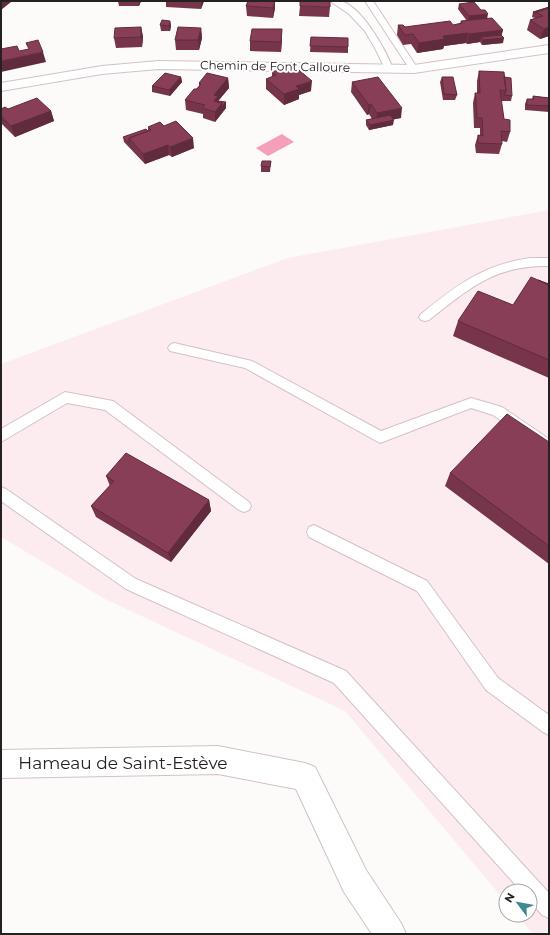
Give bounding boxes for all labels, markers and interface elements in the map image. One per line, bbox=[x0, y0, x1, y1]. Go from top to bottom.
street label: Chemin de Font Calloure bbox=[200, 57, 350, 75]
street label: Hameau de Saint-Estève bbox=[18, 753, 228, 773]
north arrow bbox=[498, 883, 538, 923]
text: N bbox=[501, 890, 518, 905]

